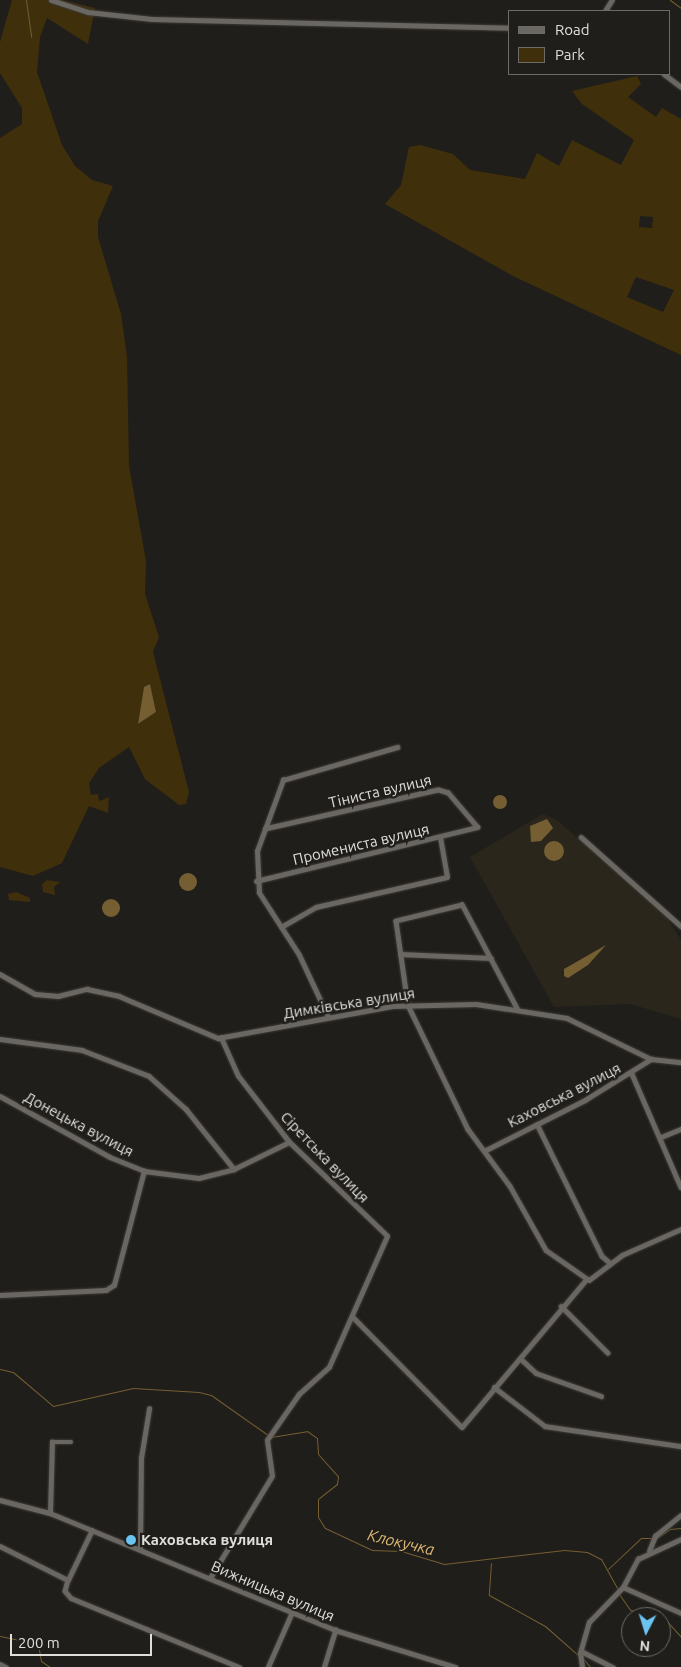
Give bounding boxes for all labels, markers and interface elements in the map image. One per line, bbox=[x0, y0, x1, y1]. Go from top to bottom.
legend bbox=[508, 10, 671, 75]
text: Road bbox=[555, 21, 590, 38]
text: Park bbox=[555, 46, 585, 63]
street label: Тіниста вулиця bbox=[327, 770, 433, 812]
street label: Промениста вулиця bbox=[291, 820, 431, 868]
street label: Димківська вулиця bbox=[282, 984, 416, 1022]
street label: Каховська вулиця bbox=[504, 1059, 624, 1131]
street label: Донецька вулиця bbox=[21, 1088, 137, 1160]
street label: Сіретська вулиця bbox=[277, 1108, 373, 1206]
water label: Клокучка bbox=[366, 1525, 436, 1559]
place label: Каховська вулиця bbox=[141, 1531, 273, 1549]
marker: Каховська вулиця bbox=[125, 1534, 137, 1546]
street label: Вижницька вулиця bbox=[209, 1557, 337, 1625]
north arrow bbox=[621, 1607, 671, 1657]
scale bar bbox=[12, 1624, 155, 1656]
text: 200 m bbox=[18, 1634, 60, 1651]
text: N bbox=[639, 1638, 651, 1654]

